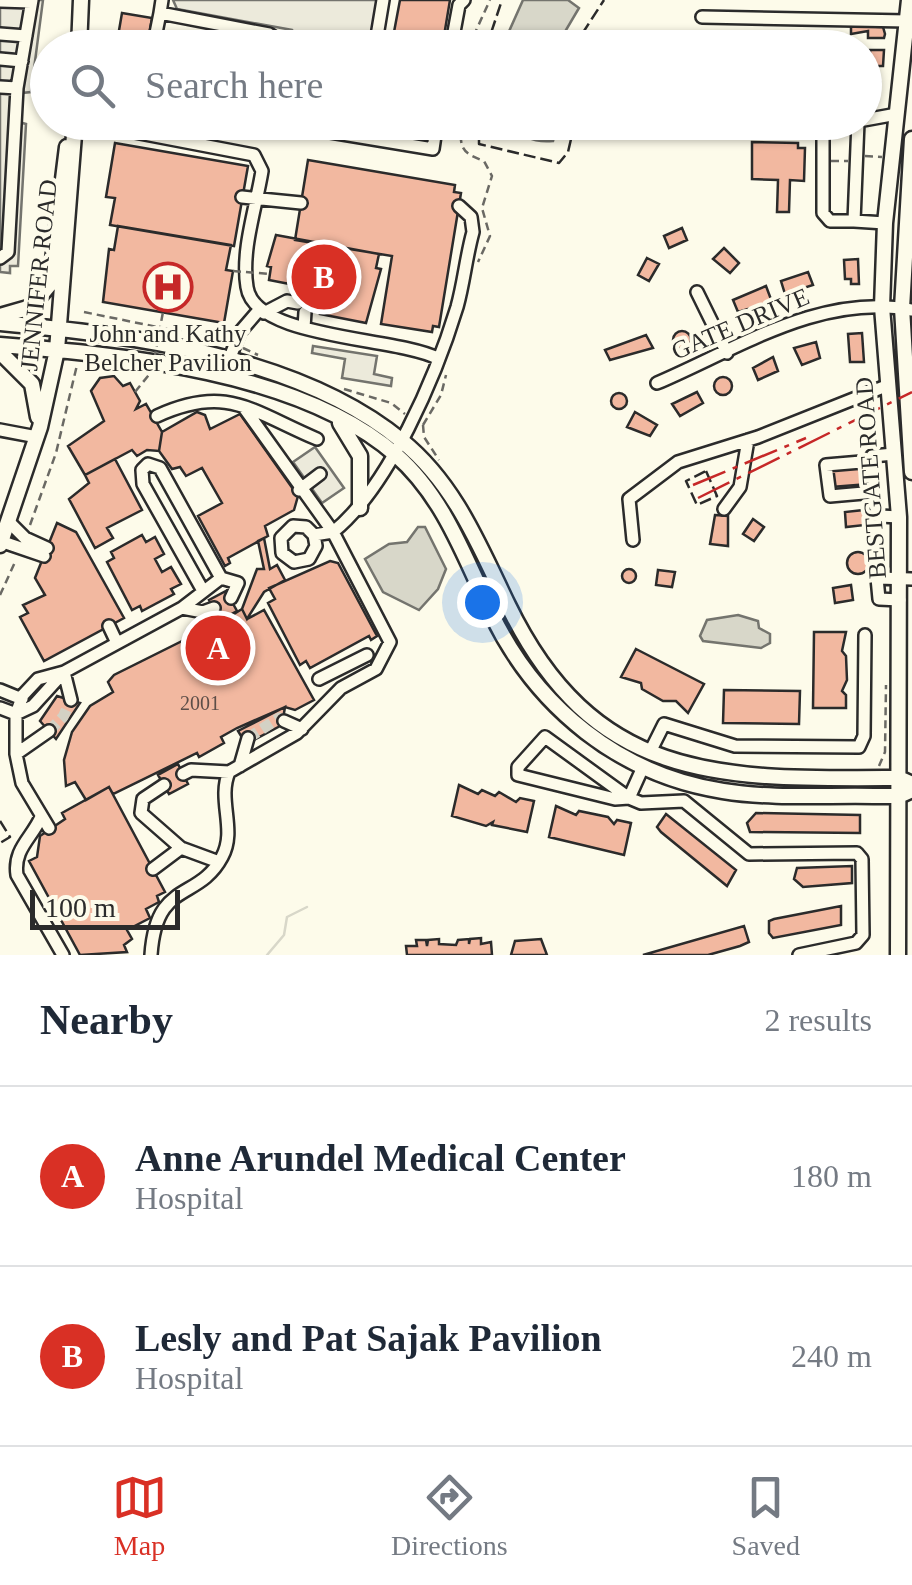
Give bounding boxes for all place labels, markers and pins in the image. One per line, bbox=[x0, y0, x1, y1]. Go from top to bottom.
pin: B bbox=[292, 240, 356, 314]
hospital icon: John and Kathy Belcher Pavilion bbox=[142, 261, 194, 313]
place label: John and Kathy Belcher Pavilion bbox=[84, 320, 252, 376]
pin: A bbox=[186, 610, 250, 686]

